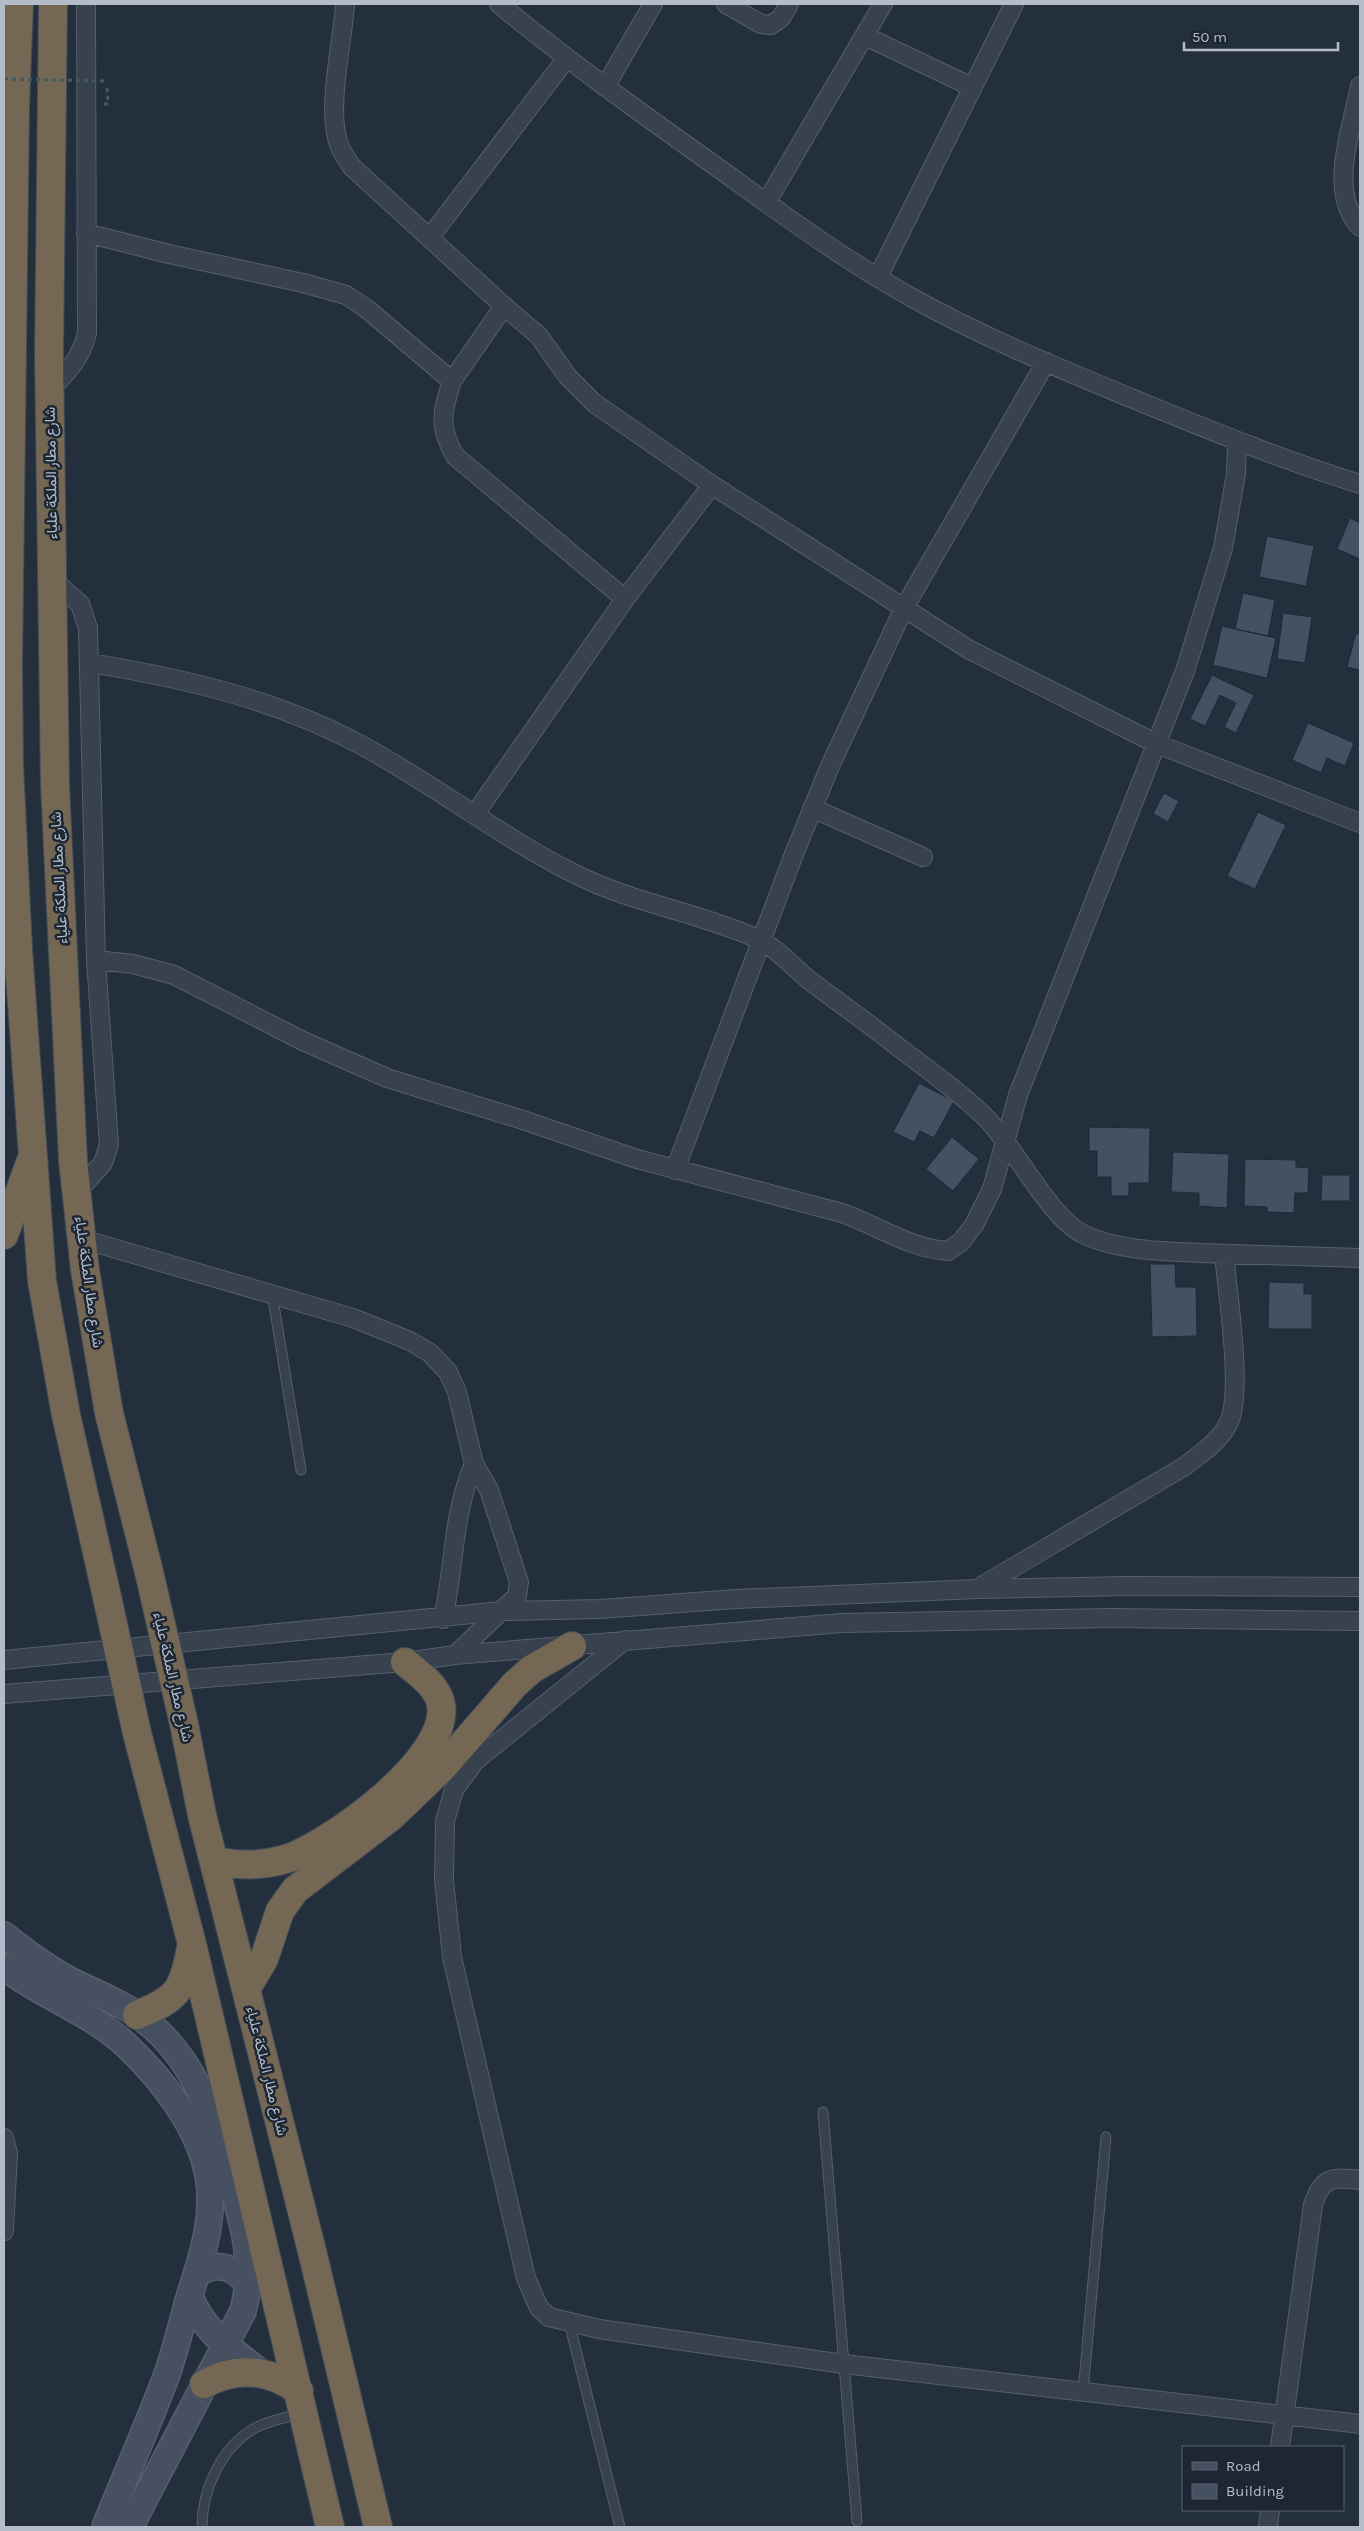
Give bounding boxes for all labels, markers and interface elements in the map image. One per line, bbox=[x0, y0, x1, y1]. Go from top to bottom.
scale bar bbox=[1184, 20, 1338, 52]
text: 50 m bbox=[1192, 28, 1227, 46]
street label: شارع مطار الملكة علياء bbox=[41, 406, 63, 539]
street label: شارع مطار الملكة علياء bbox=[47, 811, 73, 945]
street label: شارع مطار الملكة علياء bbox=[69, 1215, 107, 1349]
street label: شارع مطار الملكة علياء bbox=[147, 1610, 197, 1744]
street label: شارع مطار الملكة علياء bbox=[240, 2004, 292, 2138]
legend bbox=[1182, 2446, 1344, 2511]
text: Road bbox=[1226, 2457, 1261, 2475]
text: Building bbox=[1226, 2482, 1284, 2500]

